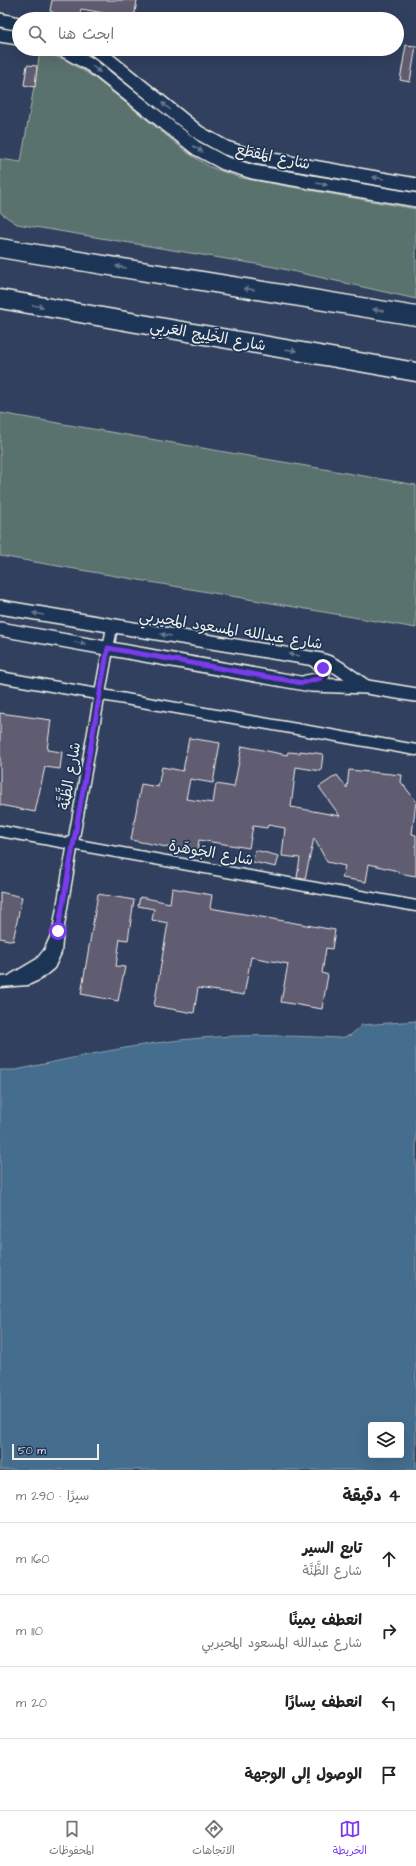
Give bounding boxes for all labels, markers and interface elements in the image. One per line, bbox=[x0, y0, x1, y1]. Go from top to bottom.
search box bbox=[12, 12, 404, 56]
icon: search bbox=[26, 23, 48, 45]
text: ابحث هنا bbox=[58, 24, 114, 45]
one-way arrow bbox=[90, 65, 101, 73]
one-way arrow bbox=[161, 102, 172, 111]
street label: شارع المَقطَع bbox=[234, 139, 312, 175]
one-way arrow bbox=[193, 145, 203, 153]
one-way arrow bbox=[371, 175, 384, 181]
one-way arrow bbox=[316, 181, 328, 187]
one-way arrow bbox=[115, 264, 127, 270]
one-way arrow bbox=[243, 285, 255, 291]
one-way arrow bbox=[32, 303, 45, 309]
one-way arrow bbox=[371, 307, 384, 313]
street label: شارع الخَلِيج العَربِي bbox=[148, 315, 268, 358]
one-way arrow bbox=[284, 347, 297, 353]
street label: شارع عبدالله المسعود المحيربي bbox=[138, 605, 324, 657]
one-way arrow bbox=[31, 610, 44, 616]
one-way arrow bbox=[160, 632, 172, 638]
one-way arrow bbox=[74, 640, 86, 646]
one-way arrow bbox=[288, 652, 300, 658]
route end bbox=[314, 659, 332, 677]
street label: شارع الظَّنَّة bbox=[52, 740, 86, 812]
street label: شارع الجَوهَرة bbox=[167, 835, 255, 871]
route start bbox=[49, 922, 67, 940]
map controls bbox=[368, 1422, 404, 1458]
button: layers bbox=[368, 1422, 404, 1458]
scale bar bbox=[12, 1442, 99, 1461]
text: 50 m bbox=[18, 1443, 46, 1458]
text: 4 دقيقة bbox=[342, 1484, 400, 1508]
text: سيرًا · 290 m bbox=[16, 1487, 89, 1505]
text: تابع السير bbox=[303, 1538, 362, 1559]
icon: ahead bbox=[378, 1548, 400, 1570]
text: 160 m bbox=[16, 1550, 49, 1568]
text: شارع الظَّنَّة bbox=[303, 1562, 362, 1580]
text: انعطف يمينًا bbox=[289, 1610, 362, 1631]
icon: right bbox=[378, 1620, 400, 1642]
text: 110 m bbox=[16, 1622, 43, 1640]
text: شارع عبدالله المسعود المحيربي bbox=[201, 1634, 362, 1652]
text: انعطف يسارًا bbox=[285, 1692, 362, 1713]
icon: left bbox=[378, 1692, 400, 1714]
text: 20 m bbox=[16, 1694, 47, 1712]
text: الوصول إلى الوجهة bbox=[245, 1764, 362, 1785]
icon: arrive bbox=[378, 1764, 400, 1786]
tab: المحفوظات bbox=[49, 1818, 94, 1860]
tab: الاتجاهات bbox=[192, 1818, 235, 1860]
tab: الخريطة bbox=[333, 1818, 367, 1860]

